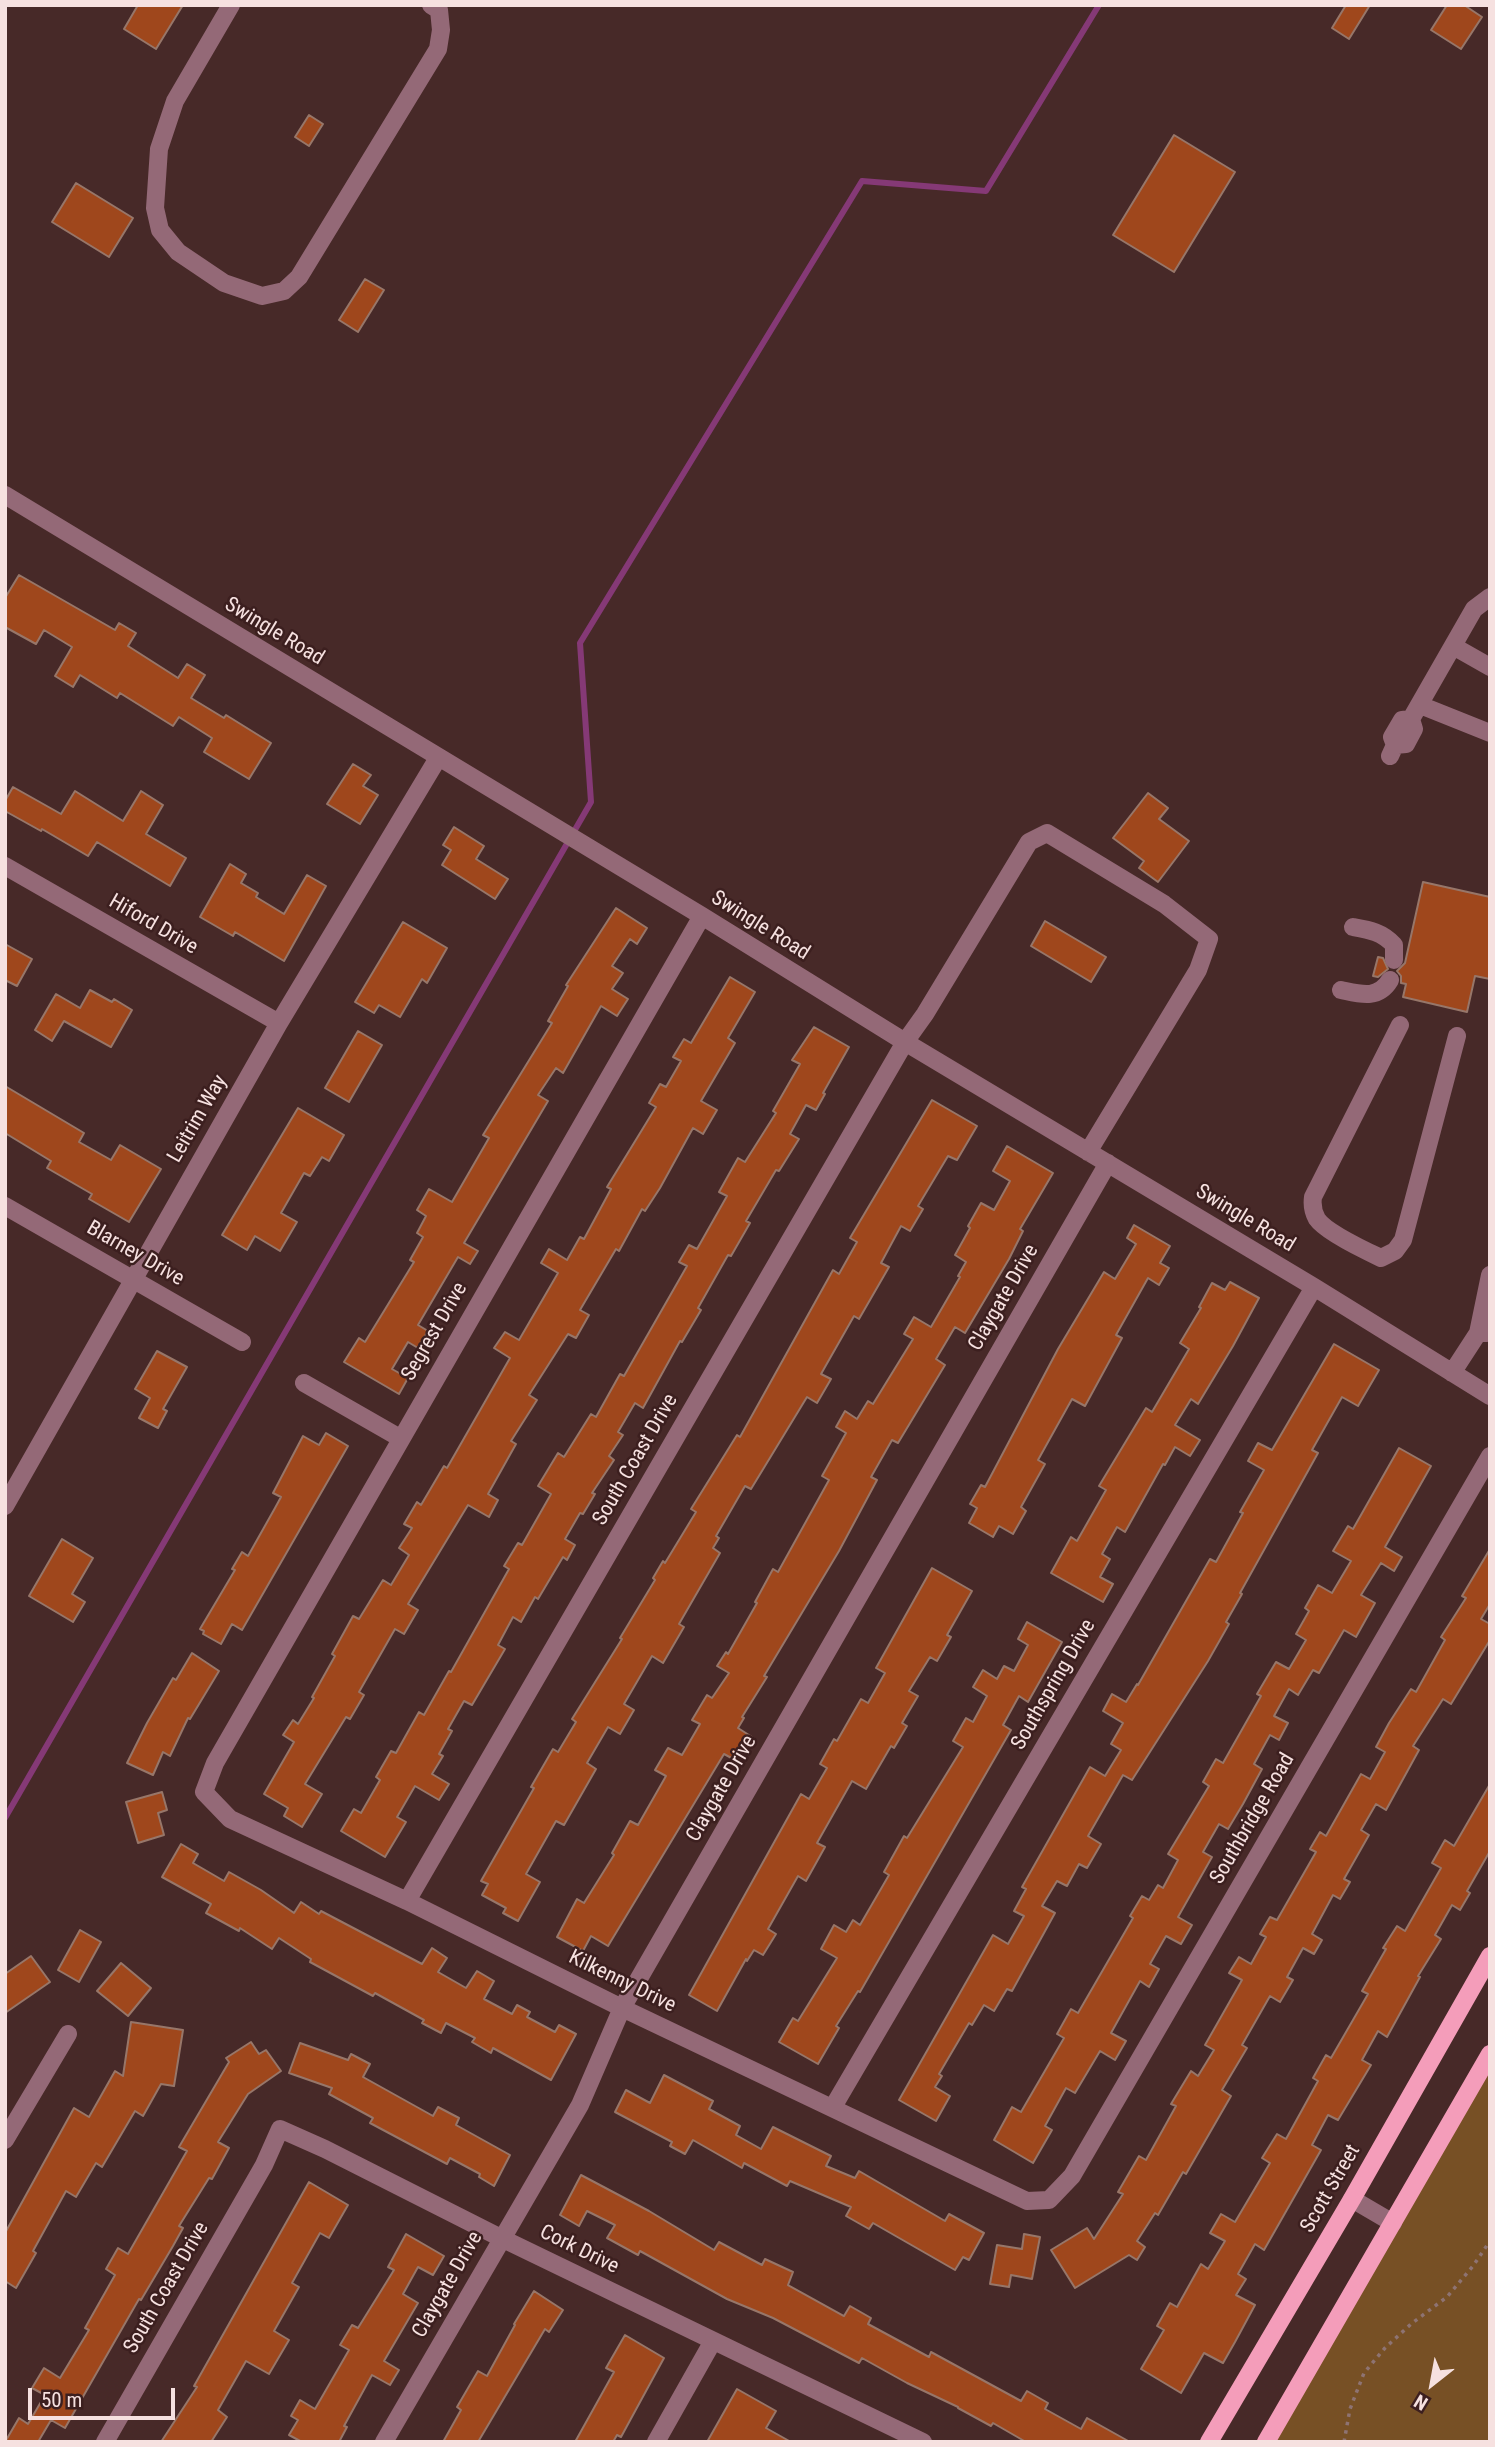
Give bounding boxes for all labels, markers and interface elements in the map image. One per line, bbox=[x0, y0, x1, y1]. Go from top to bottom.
street label: Swingle Road bbox=[220, 592, 328, 672]
street label: Swingle Road bbox=[706, 886, 814, 966]
street label: Hiford Drive bbox=[104, 889, 202, 961]
street label: Leitrim Way bbox=[163, 1071, 233, 1167]
street label: Swingle Road bbox=[1191, 1179, 1299, 1259]
street label: Blarney Drive bbox=[82, 1216, 188, 1292]
street label: Claygate Drive bbox=[963, 1240, 1045, 1356]
street label: Segrest Drive bbox=[397, 1278, 473, 1386]
street label: South Coast Drive bbox=[588, 1390, 684, 1530]
street label: Southspring Drive bbox=[1007, 1615, 1101, 1755]
street label: Claygate Drive bbox=[681, 1731, 763, 1847]
street label: Southbridge Road bbox=[1205, 1749, 1301, 1889]
street label: Kilkenny Drive bbox=[564, 1945, 680, 2019]
street label: Scott Street bbox=[1296, 2140, 1366, 2238]
street label: South Coast Drive bbox=[119, 2218, 215, 2358]
street label: Cork Drive bbox=[535, 2220, 623, 2280]
street label: Claygate Drive bbox=[407, 2227, 489, 2343]
north arrow bbox=[1397, 2349, 1467, 2419]
scale bar bbox=[32, 2374, 178, 2418]
text: 50 m bbox=[41, 2388, 82, 2412]
text: N bbox=[1410, 2390, 1432, 2415]

